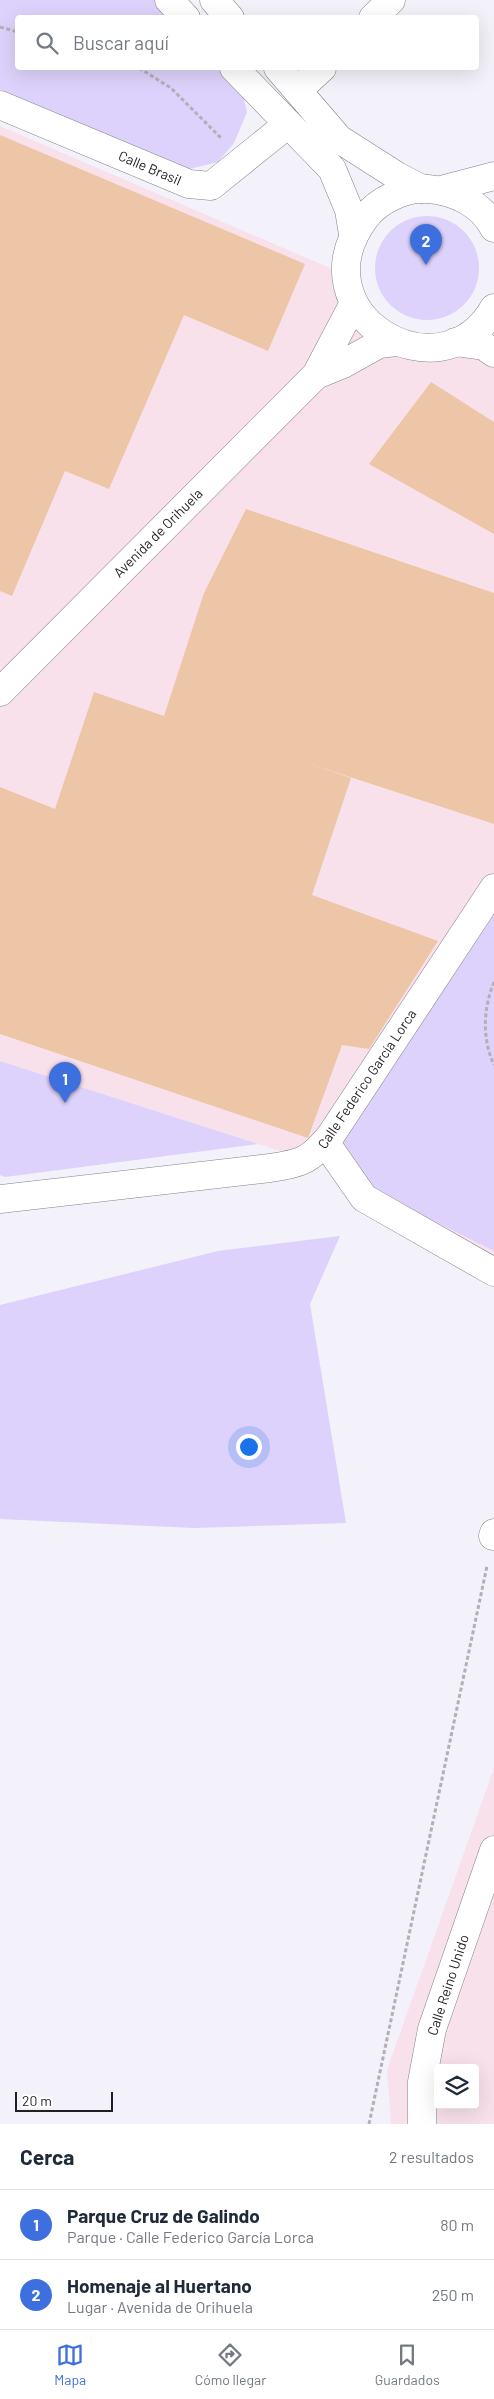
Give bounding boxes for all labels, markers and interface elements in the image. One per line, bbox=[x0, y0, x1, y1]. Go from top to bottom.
search box bbox=[15, 15, 479, 70]
icon: search bbox=[33, 29, 61, 57]
text: Buscar aquí bbox=[73, 31, 169, 54]
street label: Calle Brasil bbox=[116, 147, 184, 188]
pin: 2 bbox=[410, 224, 442, 265]
street label: Avenida de Orihuela bbox=[110, 485, 206, 581]
street label: Calle Federico García Lorca bbox=[314, 1006, 420, 1152]
pin: 1 bbox=[49, 1062, 81, 1103]
your location bbox=[236, 1434, 262, 1460]
street label: Calle Reino Unido bbox=[423, 1932, 472, 2037]
map controls bbox=[434, 2064, 479, 2109]
button: layers bbox=[434, 2064, 479, 2109]
scale bar bbox=[15, 2089, 112, 2112]
text: 20 m bbox=[22, 2092, 52, 2109]
text: Cerca bbox=[20, 2144, 74, 2169]
text: 2 resultados bbox=[389, 2147, 474, 2166]
text: Parque Cruz de Galindo bbox=[67, 2204, 260, 2227]
text: 1 bbox=[33, 2215, 39, 2234]
text: 80 m bbox=[440, 2215, 474, 2234]
text: Parque · Calle Federico García Lorca bbox=[67, 2227, 314, 2246]
text: Homenaje al Huertano bbox=[67, 2274, 252, 2297]
text: 2 bbox=[32, 2285, 40, 2304]
text: 250 m bbox=[432, 2285, 474, 2304]
text: Lugar · Avenida de Orihuela bbox=[67, 2297, 253, 2316]
tab: Mapa bbox=[54, 2341, 86, 2388]
tab: Cómo llegar bbox=[195, 2341, 266, 2388]
tab: Guardados bbox=[375, 2341, 440, 2388]

